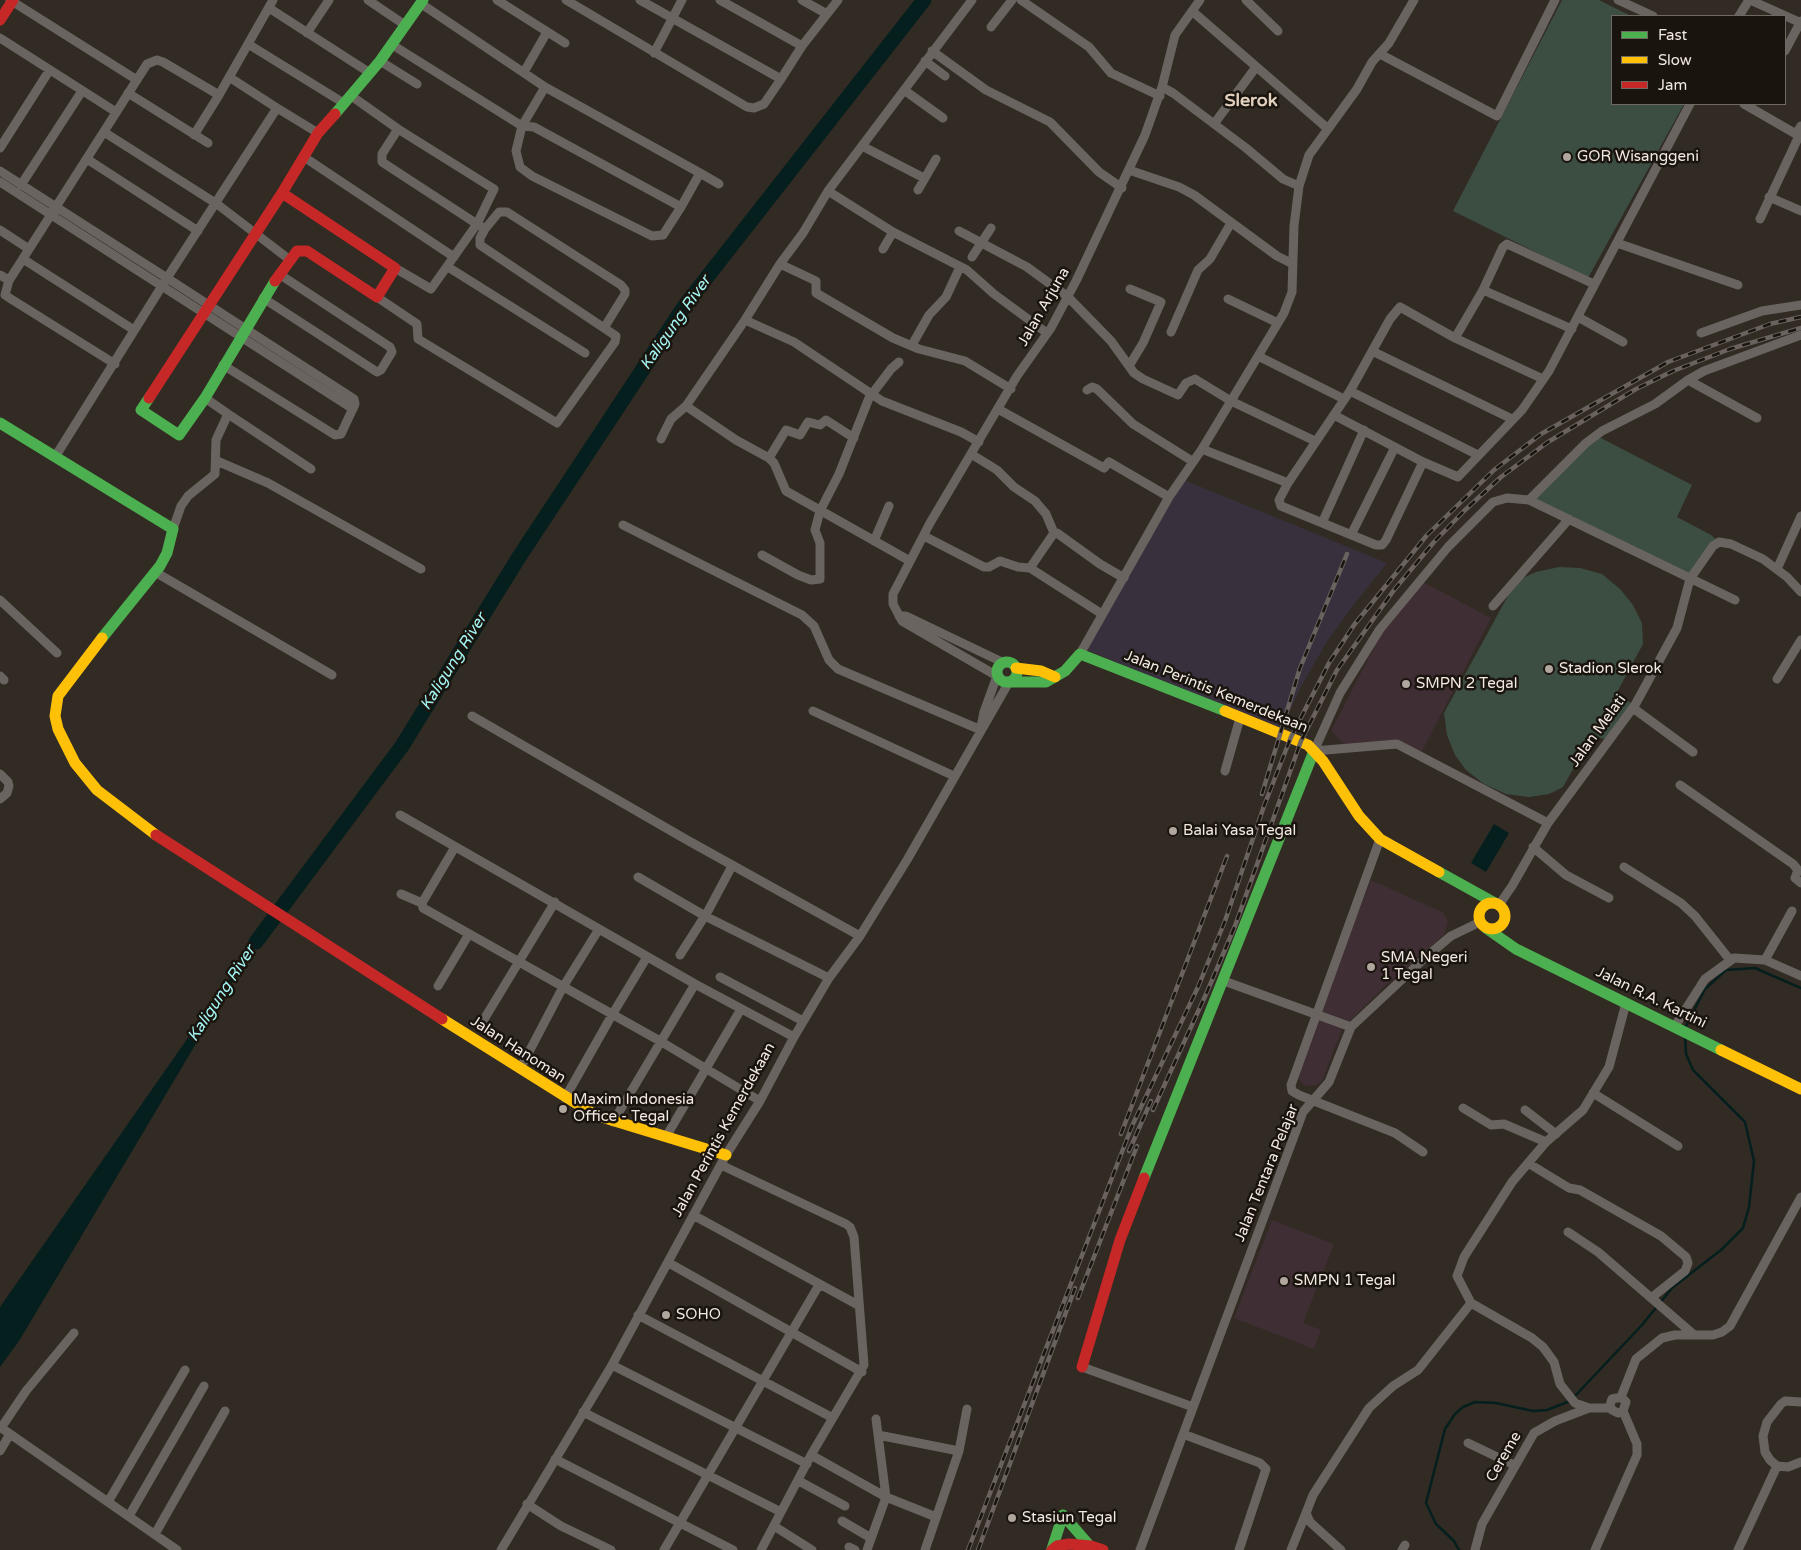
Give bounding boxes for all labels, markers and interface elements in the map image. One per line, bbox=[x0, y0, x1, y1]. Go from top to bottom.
legend bbox=[1611, 15, 1786, 105]
text: Fast bbox=[1658, 26, 1687, 44]
text: Slow bbox=[1658, 51, 1692, 69]
text: Jam bbox=[1658, 76, 1687, 94]
district label: Slerok bbox=[1225, 90, 1277, 112]
place label: GOR Wisanggeni bbox=[1577, 148, 1699, 166]
marker: GOR Wisanggeni bbox=[1561, 151, 1573, 163]
street label: Jalan Arjuna bbox=[1014, 264, 1074, 350]
water label: Kaligung River bbox=[636, 272, 716, 374]
water label: Kaligung River bbox=[417, 610, 491, 714]
street label: Jalan Perintis Kemerdekaan bbox=[1122, 647, 1310, 737]
place label: Stadion Slerok bbox=[1559, 660, 1662, 678]
marker: Stadion Slerok bbox=[1543, 663, 1555, 675]
place label: SMPN 2 Tegal bbox=[1416, 675, 1517, 693]
marker: SMPN 2 Tegal bbox=[1400, 678, 1412, 690]
street label: Jalan Melati bbox=[1566, 691, 1630, 771]
place label: Balai Yasa Tegal bbox=[1183, 822, 1296, 840]
marker: Balai Yasa Tegal bbox=[1167, 825, 1179, 837]
water label: Kaligung River bbox=[184, 942, 260, 1046]
place label: SMA Negeri 1 Tegal bbox=[1381, 949, 1468, 984]
marker: SMA Negeri 1 Tegal bbox=[1365, 961, 1377, 973]
street label: Jalan R.A. Kartini bbox=[1593, 963, 1709, 1033]
street label: Jalan Hanoman bbox=[467, 1013, 569, 1087]
street label: Jalan Perintis Kemerdekaan bbox=[669, 1040, 779, 1220]
place label: Maxim Indonesia Office - Tegal bbox=[573, 1091, 694, 1126]
street label: Jalan Tentara Pelajar bbox=[1231, 1101, 1303, 1245]
marker: Maxim Indonesia Office - Tegal bbox=[557, 1103, 569, 1115]
place label: SMPN 1 Tegal bbox=[1294, 1272, 1395, 1290]
marker: SMPN 1 Tegal bbox=[1278, 1275, 1290, 1287]
place label: SOHO bbox=[676, 1306, 721, 1324]
marker: SOHO bbox=[660, 1309, 672, 1321]
street label: Cereme bbox=[1482, 1429, 1526, 1485]
place label: Stasiun Tegal bbox=[1022, 1509, 1116, 1527]
marker: Stasiun Tegal bbox=[1006, 1512, 1018, 1524]

